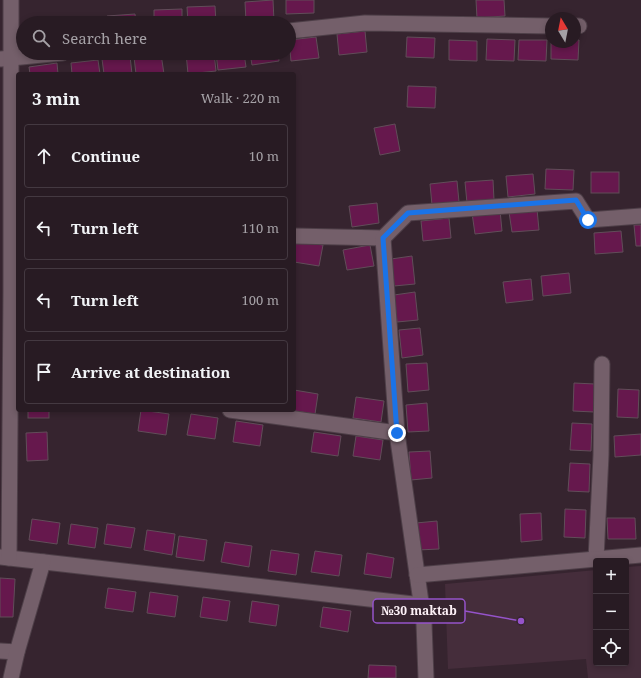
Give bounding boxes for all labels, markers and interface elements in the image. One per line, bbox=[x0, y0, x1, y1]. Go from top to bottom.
north arrow bbox=[545, 12, 581, 48]
search box bbox=[16, 16, 296, 60]
icon: search bbox=[30, 27, 52, 49]
text: Search here bbox=[62, 28, 147, 48]
text: 3 min bbox=[32, 87, 80, 110]
text: Walk · 220 m bbox=[201, 89, 280, 107]
icon: ahead bbox=[33, 145, 55, 167]
text: Continue bbox=[71, 146, 140, 166]
text: 10 m bbox=[249, 147, 279, 165]
route start bbox=[579, 211, 597, 229]
icon: left bbox=[33, 217, 55, 239]
text: Turn left bbox=[71, 218, 139, 238]
text: 110 m bbox=[242, 219, 279, 237]
icon: left bbox=[33, 289, 55, 311]
text: Turn left bbox=[71, 290, 139, 310]
text: 100 m bbox=[242, 291, 279, 309]
icon: arrive bbox=[33, 361, 55, 383]
text: Arrive at destination bbox=[71, 362, 230, 382]
route end bbox=[388, 424, 406, 442]
map controls bbox=[593, 558, 629, 666]
button: + bbox=[593, 558, 629, 594]
button: − bbox=[593, 594, 629, 630]
callout: №30 maktab bbox=[373, 599, 465, 623]
text: №30 maktab bbox=[381, 602, 457, 619]
button: locate bbox=[593, 630, 629, 666]

